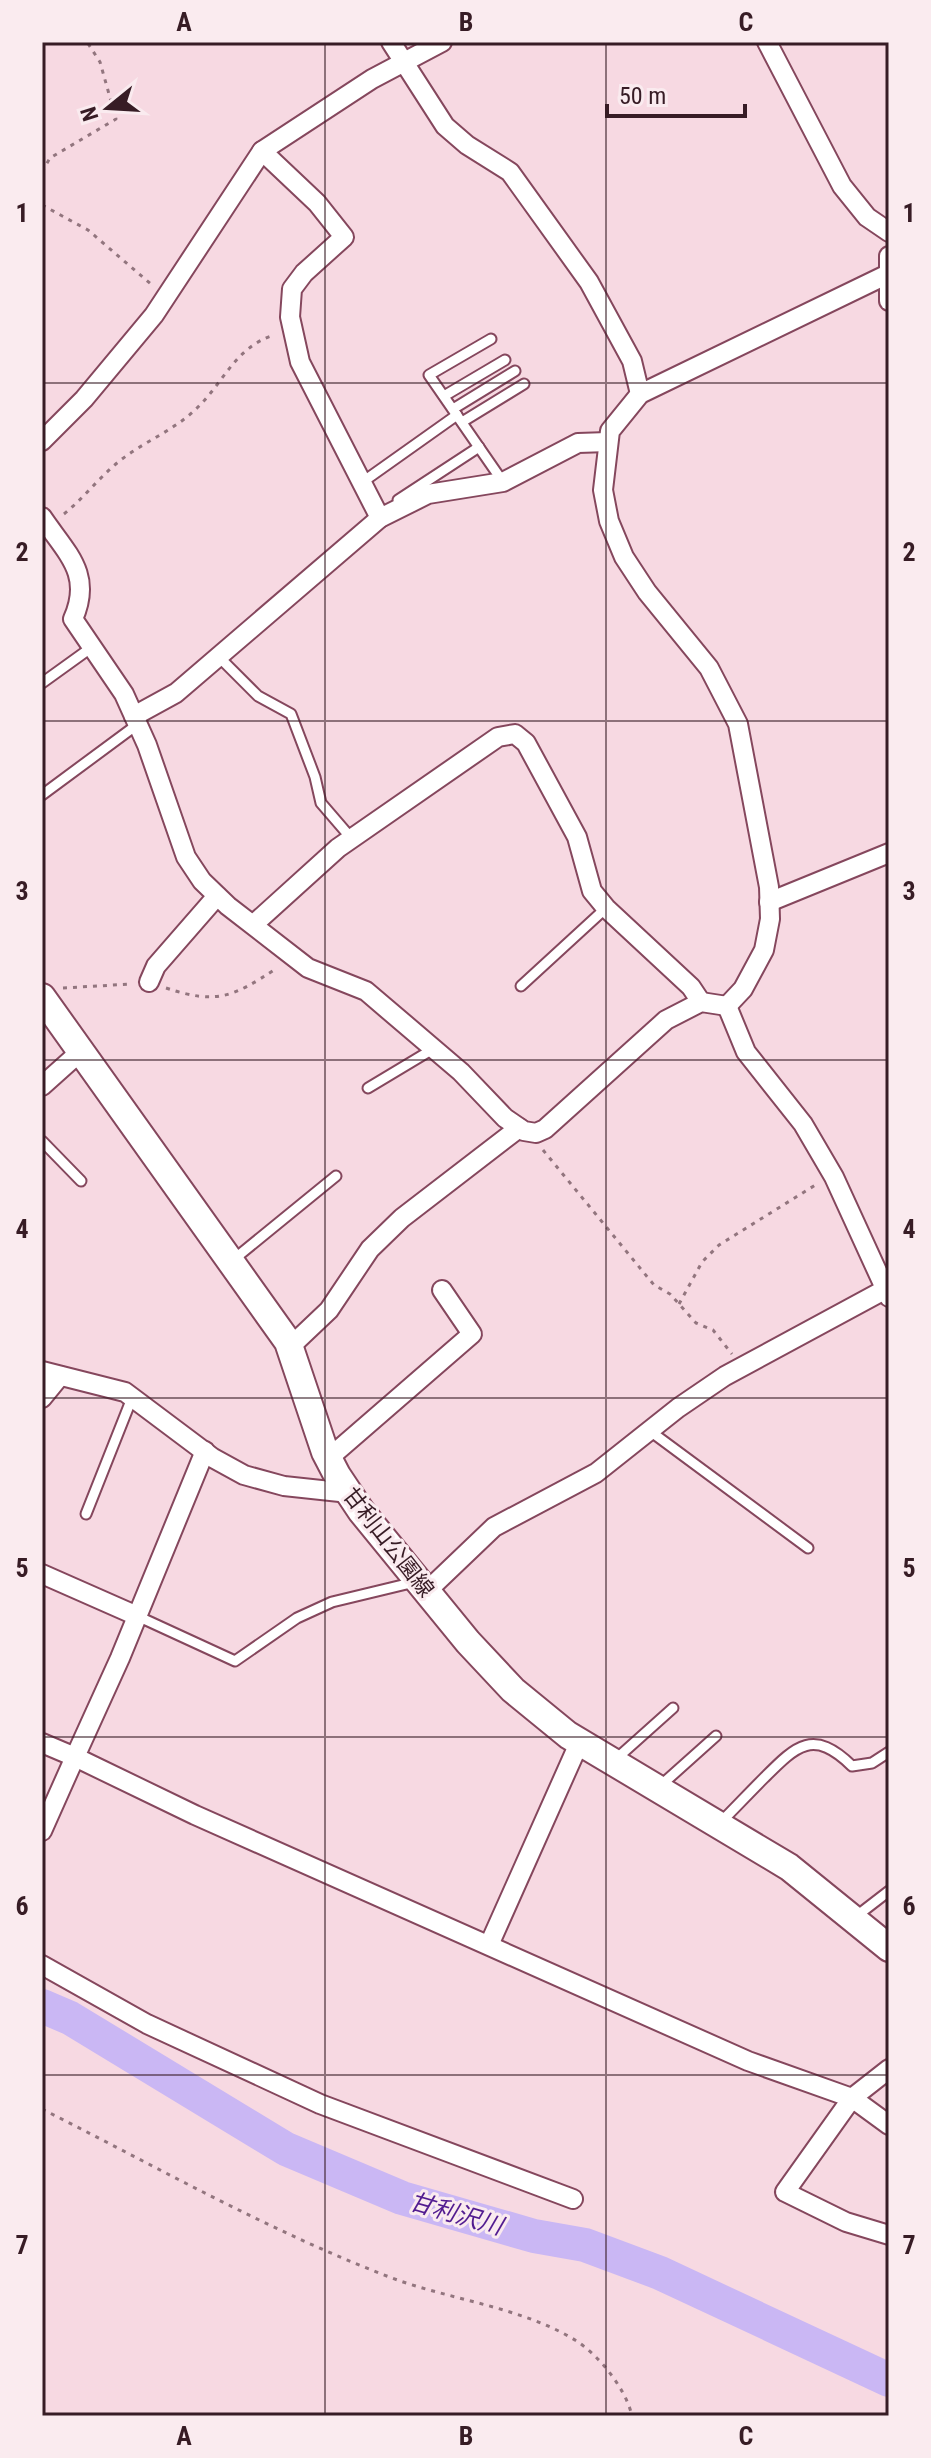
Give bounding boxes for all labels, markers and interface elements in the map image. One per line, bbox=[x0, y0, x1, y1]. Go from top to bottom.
text: A bbox=[176, 7, 192, 37]
text: B bbox=[459, 7, 473, 37]
text: C bbox=[739, 7, 754, 37]
north arrow bbox=[68, 68, 148, 148]
scale bar bbox=[607, 68, 745, 118]
text: 50 m bbox=[619, 82, 666, 110]
text: N bbox=[75, 104, 103, 124]
text: 1 bbox=[15, 198, 29, 228]
text: 1 bbox=[902, 198, 916, 228]
text: 2 bbox=[15, 537, 29, 567]
text: 2 bbox=[902, 537, 916, 567]
text: 3 bbox=[15, 876, 29, 906]
text: 3 bbox=[902, 876, 916, 906]
text: 4 bbox=[15, 1214, 29, 1244]
text: 4 bbox=[902, 1214, 916, 1244]
street label: 甘利山公園線 bbox=[338, 1483, 439, 1602]
text: 5 bbox=[15, 1553, 29, 1583]
text: 5 bbox=[902, 1553, 916, 1583]
text: 6 bbox=[15, 1891, 29, 1921]
text: 6 bbox=[902, 1891, 916, 1921]
water label: 甘利沢川 bbox=[406, 2187, 509, 2242]
text: 7 bbox=[15, 2230, 29, 2260]
text: 7 bbox=[902, 2230, 916, 2260]
text: A bbox=[176, 2421, 192, 2451]
text: B bbox=[459, 2421, 473, 2451]
text: C bbox=[739, 2421, 754, 2451]

